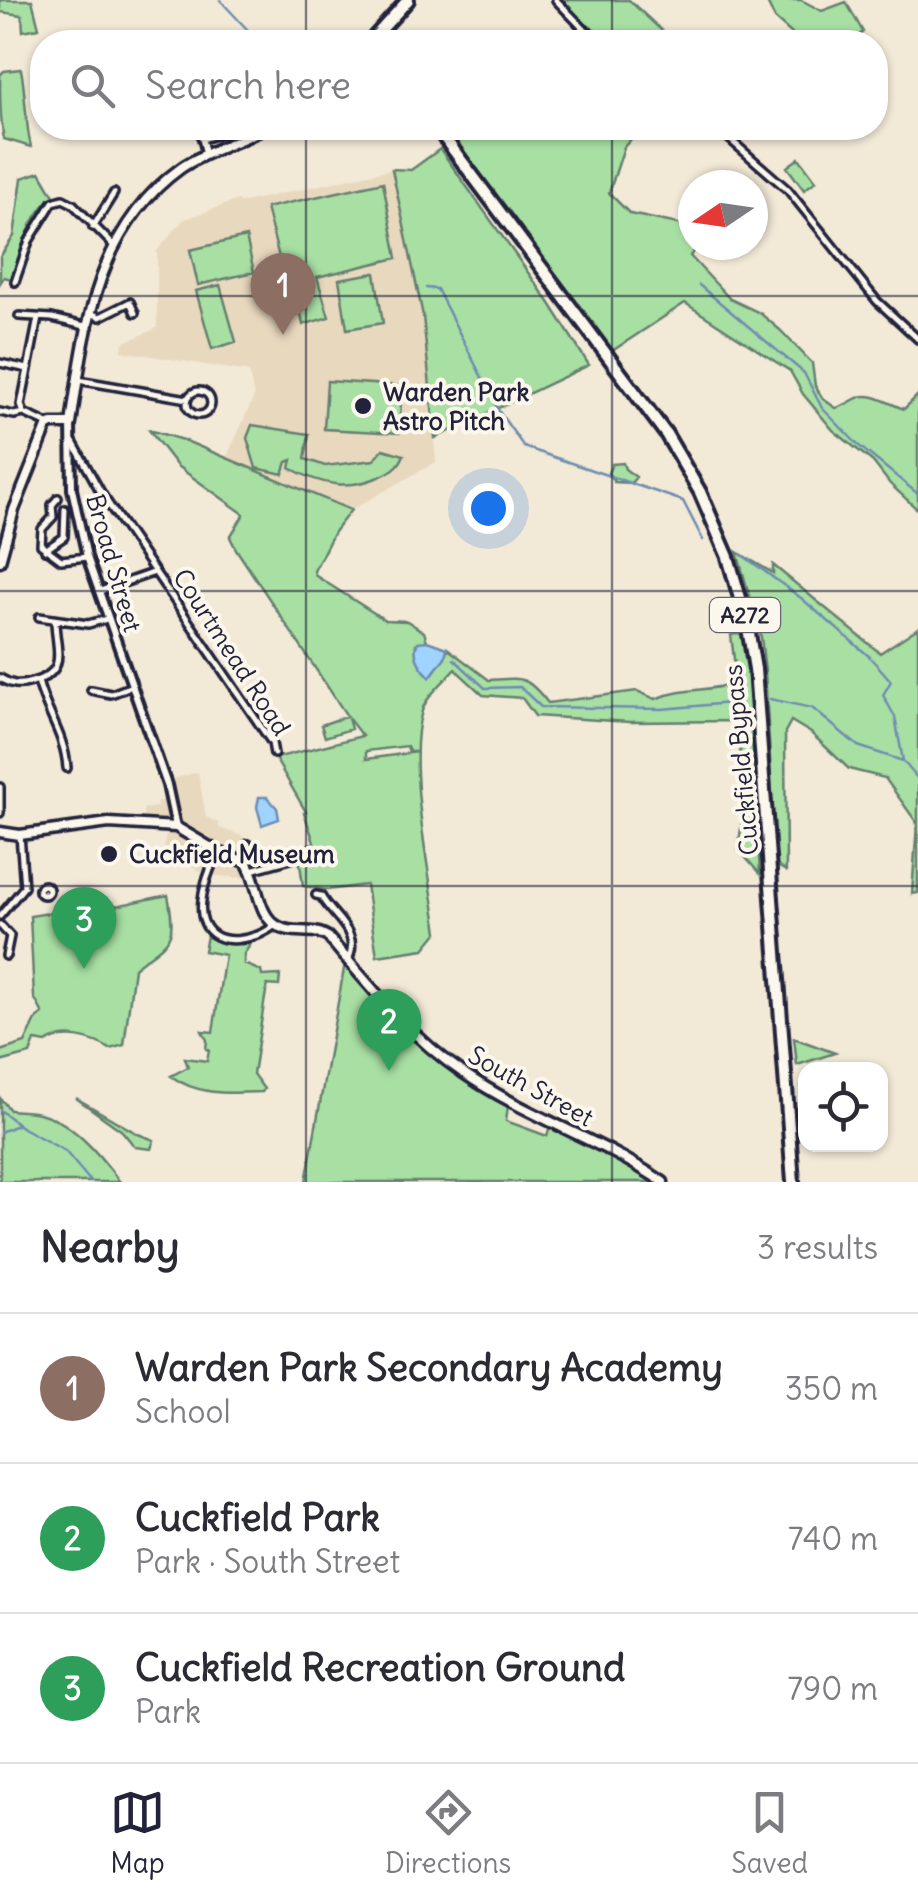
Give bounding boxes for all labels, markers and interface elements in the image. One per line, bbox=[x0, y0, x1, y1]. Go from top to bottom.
search box bbox=[30, 30, 888, 140]
icon: search bbox=[65, 58, 120, 113]
text: Search here bbox=[145, 62, 351, 109]
north arrow bbox=[678, 170, 768, 260]
pin: 1 bbox=[250, 252, 316, 335]
place label: Warden Park Astro Pitch bbox=[383, 376, 529, 437]
marker: Warden Park Astro Pitch bbox=[352, 395, 374, 417]
your location bbox=[463, 483, 514, 534]
street label: Broad Street bbox=[79, 490, 149, 636]
street label: Courtmead Road bbox=[166, 563, 298, 741]
road number: A272 bbox=[710, 598, 780, 632]
street label: Cuckfield Bypass bbox=[717, 663, 765, 857]
place label: Cuckfield Museum bbox=[129, 838, 335, 870]
marker: Cuckfield Museum bbox=[98, 843, 120, 865]
pin: 3 bbox=[52, 886, 116, 969]
pin: 2 bbox=[356, 988, 422, 1071]
street label: South Street bbox=[463, 1039, 599, 1133]
map controls bbox=[798, 1062, 888, 1152]
button: locate bbox=[798, 1062, 888, 1152]
text: Nearby bbox=[40, 1221, 179, 1273]
text: 3 results bbox=[757, 1227, 878, 1268]
text: Warden Park Secondary Academy bbox=[135, 1344, 723, 1391]
text: 1 bbox=[66, 1368, 79, 1409]
text: 350 m bbox=[785, 1368, 878, 1409]
text: School bbox=[135, 1391, 231, 1432]
text: Cuckfield Park bbox=[135, 1494, 380, 1541]
text: 2 bbox=[64, 1518, 81, 1559]
text: 740 m bbox=[788, 1518, 878, 1559]
text: Park · South Street bbox=[135, 1541, 400, 1582]
text: Cuckfield Recreation Ground bbox=[135, 1644, 625, 1691]
text: 3 bbox=[63, 1668, 82, 1709]
text: 790 m bbox=[787, 1668, 878, 1709]
text: Park bbox=[135, 1691, 201, 1732]
tab: Map bbox=[110, 1785, 165, 1881]
tab: Directions bbox=[385, 1785, 511, 1881]
tab: Saved bbox=[731, 1785, 808, 1881]

